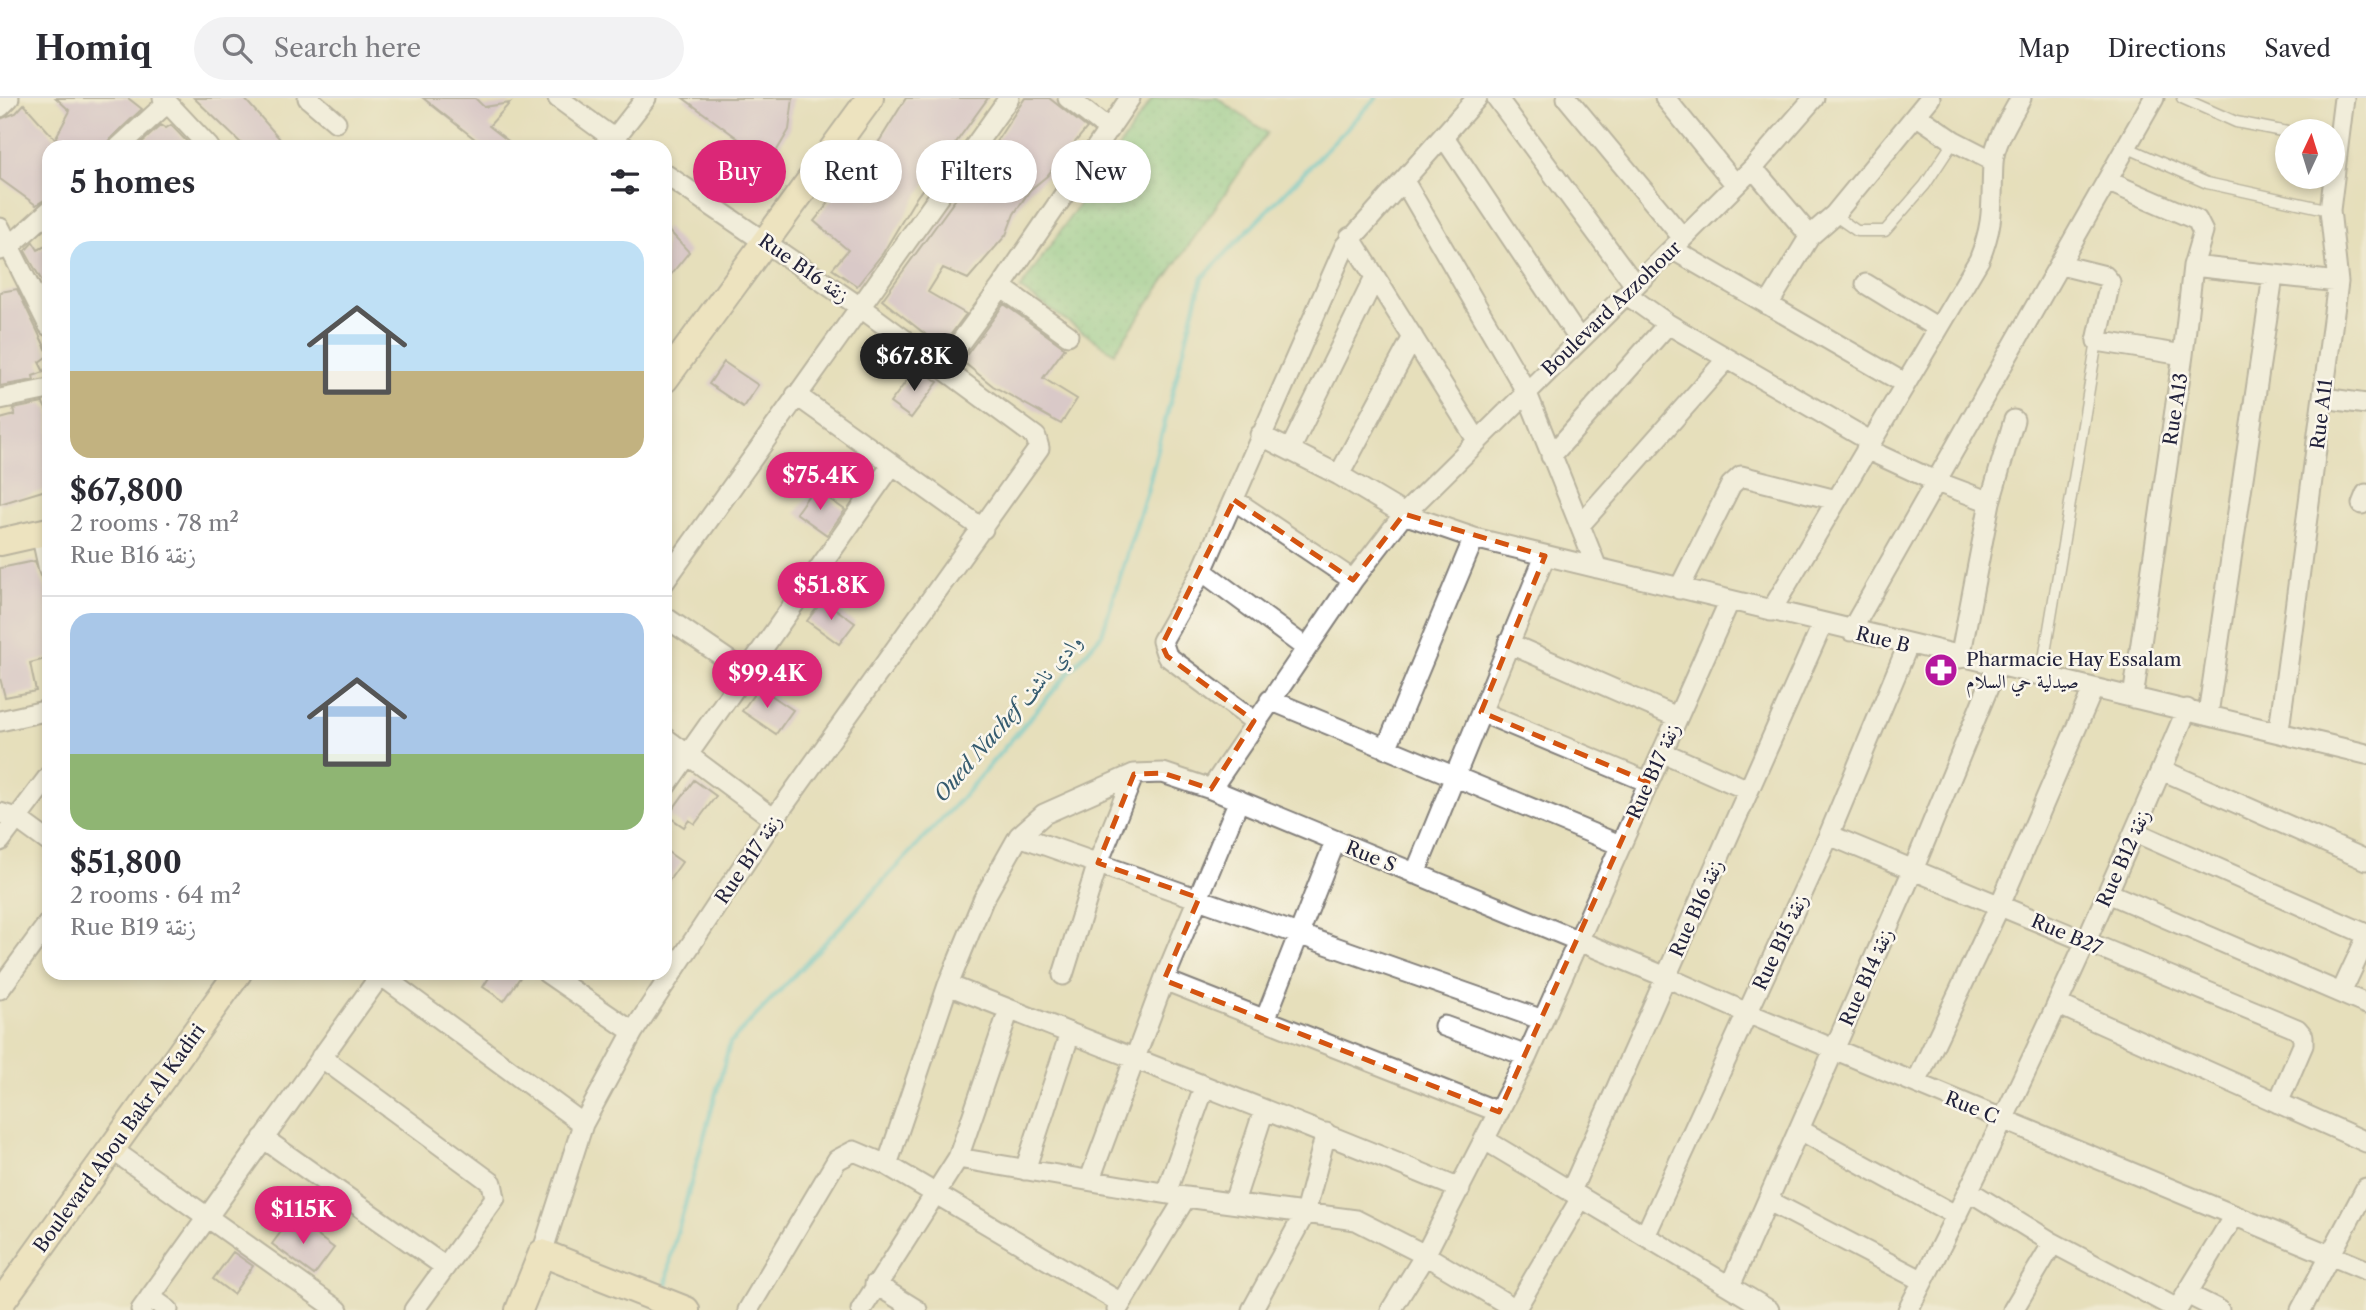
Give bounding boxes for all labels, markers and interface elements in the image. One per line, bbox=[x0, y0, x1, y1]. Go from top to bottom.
search box bbox=[194, 17, 684, 80]
text: Homiq bbox=[35, 28, 152, 69]
icon: search bbox=[218, 29, 256, 67]
text: Search here bbox=[274, 32, 421, 64]
text: Map bbox=[2018, 34, 2070, 63]
text: Directions bbox=[2108, 34, 2226, 63]
text: Saved bbox=[2264, 34, 2331, 63]
north arrow bbox=[2275, 119, 2345, 189]
map controls bbox=[2275, 119, 2345, 189]
chip: Buy bbox=[693, 140, 786, 203]
chip: Rent bbox=[800, 140, 902, 203]
chip: Filters bbox=[916, 140, 1037, 203]
chip: New bbox=[1051, 140, 1151, 203]
icon: filters bbox=[606, 163, 644, 201]
text: 5 homes bbox=[70, 164, 195, 201]
street label: Rue B16 زنقة bbox=[754, 229, 853, 308]
street label: Boulevard Azzohour bbox=[1537, 236, 1686, 381]
icon: home bbox=[294, 287, 420, 413]
pin: $67.8K bbox=[857, 334, 971, 393]
text: $67.8K bbox=[876, 342, 952, 370]
street label: Rue A13 bbox=[2158, 371, 2193, 447]
street label: Rue A11 bbox=[2306, 378, 2337, 451]
pin: $75.4K bbox=[763, 452, 877, 512]
text: $75.4K bbox=[782, 461, 858, 489]
text: $67,800 bbox=[70, 472, 183, 509]
text: 2 rooms · 78 m² bbox=[70, 509, 239, 537]
text: Rue B16 زنقة bbox=[70, 541, 196, 569]
pin: $51.8K bbox=[774, 562, 888, 622]
text: $51.8K bbox=[794, 571, 868, 599]
street label: Rue B bbox=[1854, 622, 1912, 657]
water label: Oued Nachef وادي ناشف bbox=[928, 629, 1090, 809]
place label: Pharmacie Hay Essalam صيدلية حي السلام bbox=[1966, 648, 2182, 698]
pin: $99.4K bbox=[710, 650, 824, 710]
pharmacy icon: Pharmacie Hay Essalam صيدلية حي السلام bbox=[1922, 651, 1960, 689]
icon: home bbox=[294, 659, 420, 785]
text: $99.4K bbox=[728, 659, 806, 687]
street label: Rue B17 زنقة bbox=[1622, 720, 1685, 823]
street label: Rue B12 زنقة bbox=[2092, 806, 2155, 910]
street label: Rue B17 زنقة bbox=[710, 810, 787, 908]
street label: Rue S bbox=[1342, 836, 1400, 877]
text: $51,800 bbox=[70, 844, 182, 881]
street label: Rue B16 زنقة bbox=[1665, 856, 1728, 961]
text: 2 rooms · 64 m² bbox=[70, 881, 241, 909]
street label: Rue B15 زنقة bbox=[1748, 890, 1813, 994]
street label: Rue B27 bbox=[2028, 909, 2106, 960]
text: Rue B19 زنقة bbox=[70, 913, 196, 941]
street label: Rue B14 زنقة bbox=[1835, 925, 1898, 1029]
street label: Boulevard Abou Bakr Al Kadiri bbox=[29, 1019, 210, 1257]
street label: Rue C bbox=[1942, 1086, 2002, 1129]
pin: $115K bbox=[254, 1186, 352, 1246]
text: $115K bbox=[271, 1195, 335, 1223]

